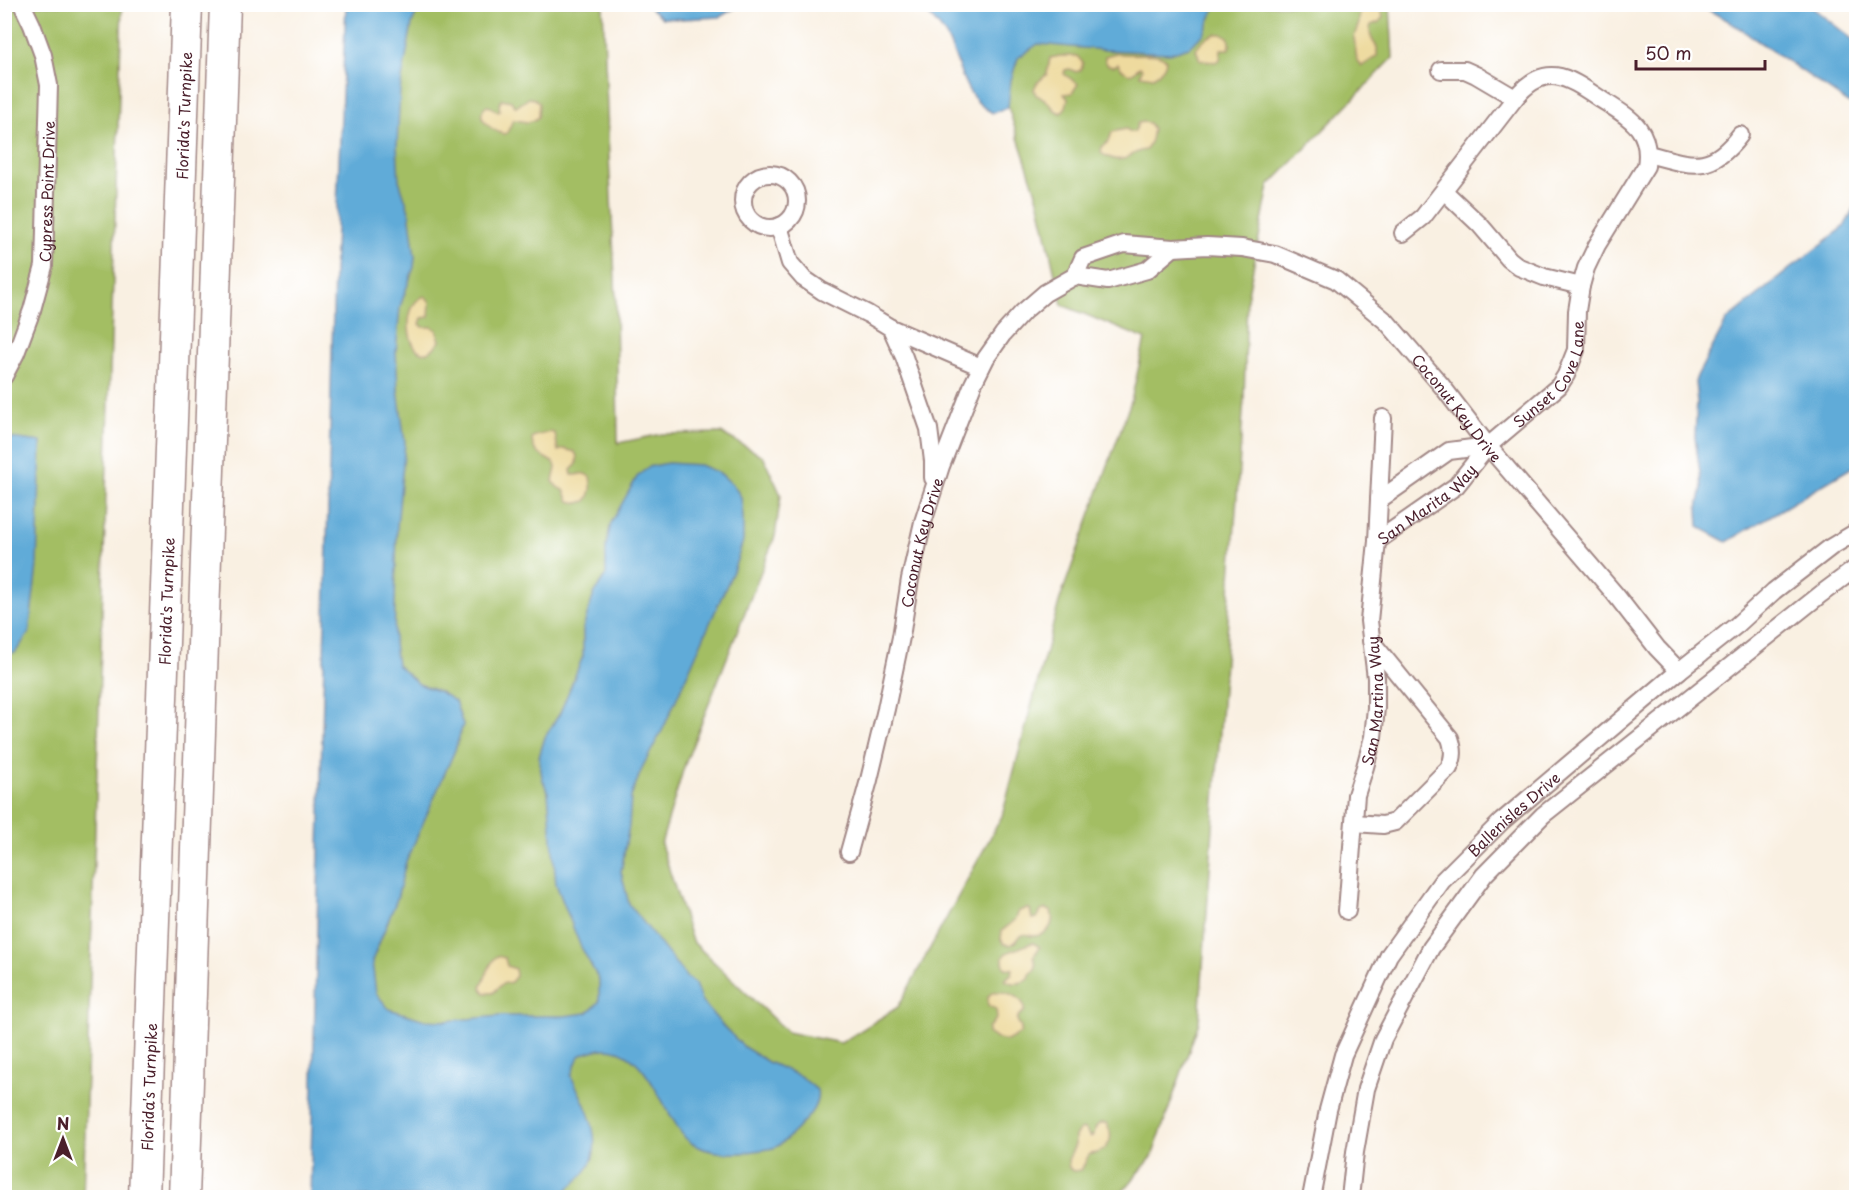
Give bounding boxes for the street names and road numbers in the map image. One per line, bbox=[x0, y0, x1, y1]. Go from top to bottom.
street label: Florida's Turnpike bbox=[169, 51, 197, 180]
street label: Cypress Point Drive bbox=[33, 120, 60, 263]
street label: Sunset Cove Lane bbox=[1507, 320, 1588, 432]
street label: Coconut Key Drive bbox=[1407, 348, 1508, 467]
street label: San Marita Way bbox=[1372, 459, 1481, 549]
street label: Coconut Key Drive bbox=[894, 474, 948, 609]
street label: Florida's Turnpike bbox=[152, 537, 179, 666]
street label: San Martina Way bbox=[1354, 635, 1388, 768]
street label: Ballenisles Drive bbox=[1462, 765, 1565, 861]
street label: Florida's Turnpike bbox=[134, 1023, 162, 1151]

